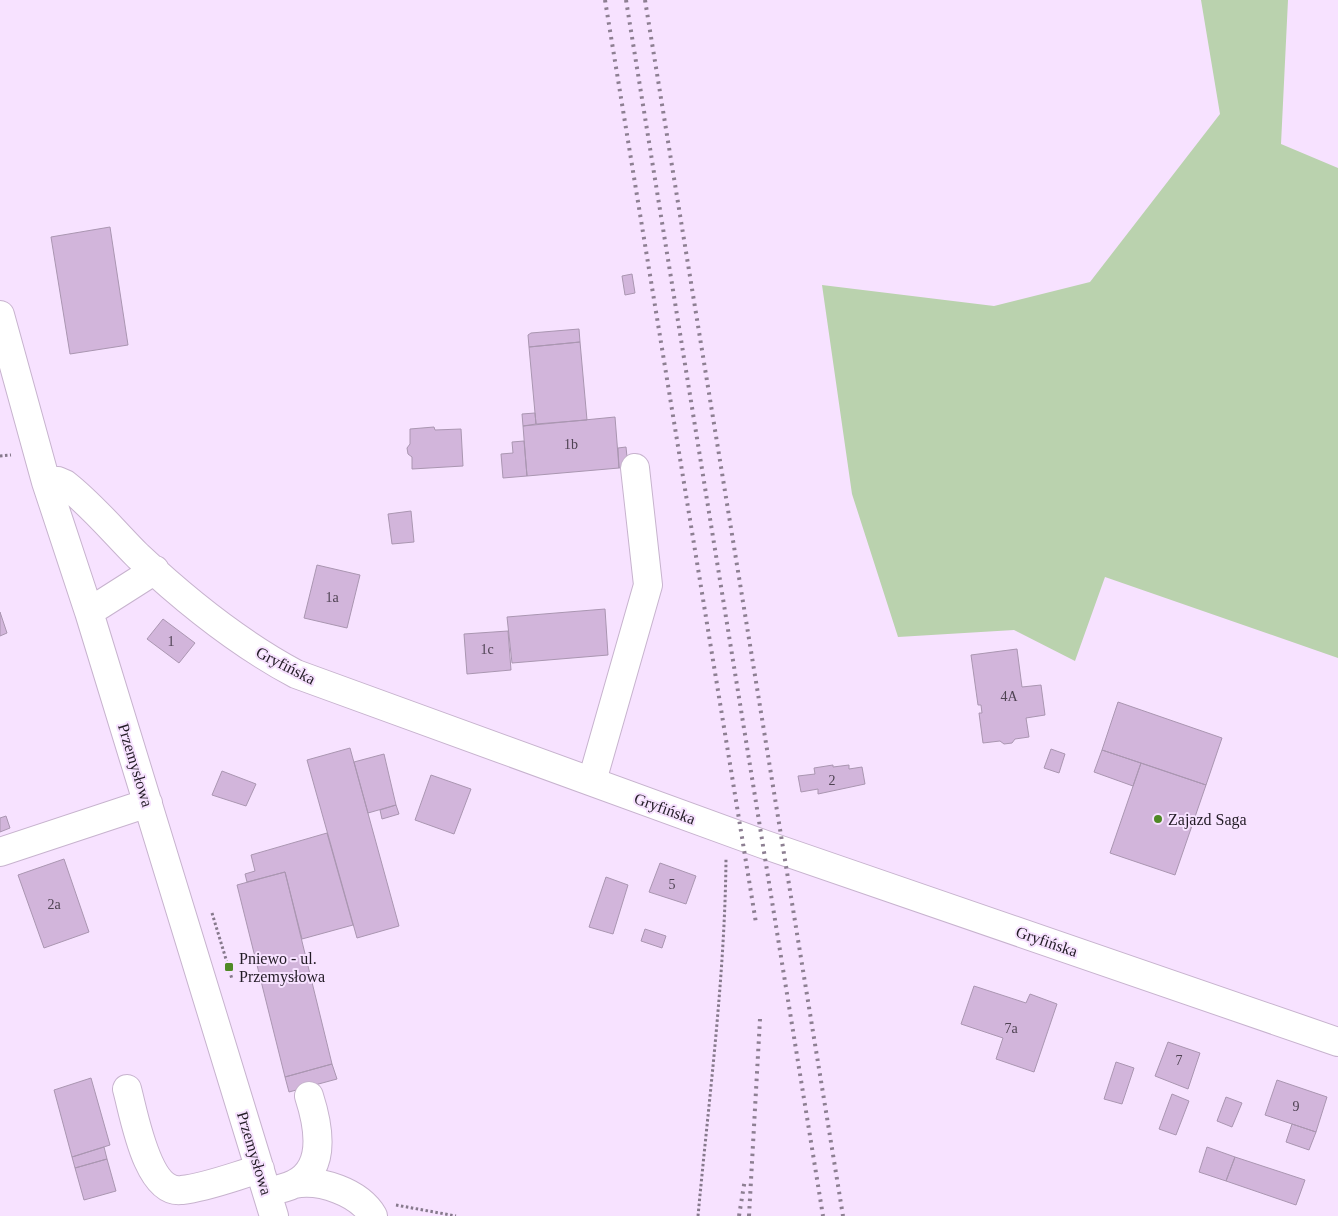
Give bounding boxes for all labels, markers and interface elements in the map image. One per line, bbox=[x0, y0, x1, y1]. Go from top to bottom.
house number: 1b bbox=[564, 437, 578, 452]
house number: 1a bbox=[325, 590, 339, 605]
house number: 1 bbox=[168, 634, 175, 649]
house number: 1c bbox=[480, 642, 494, 657]
street label: Gryfińska bbox=[253, 643, 318, 688]
house number: 4A bbox=[1000, 689, 1018, 704]
street label: Przemysłowa bbox=[114, 721, 156, 809]
house number: 2 bbox=[829, 773, 836, 788]
street label: Gryfińska bbox=[632, 790, 698, 828]
place label: Zajazd Saga bbox=[1168, 811, 1247, 829]
marker: Zajazd Saga bbox=[1152, 813, 1164, 825]
house number: 5 bbox=[669, 877, 676, 892]
house number: 2a bbox=[47, 897, 61, 912]
street label: Gryfińska bbox=[1013, 923, 1080, 961]
place label: Pniewo - ul. Przemysłowa bbox=[239, 950, 325, 986]
marker: Pniewo - ul. Przemysłowa bbox=[223, 961, 235, 973]
house number: 7a bbox=[1004, 1021, 1018, 1036]
house number: 7 bbox=[1176, 1053, 1183, 1068]
house number: 9 bbox=[1293, 1099, 1300, 1114]
street label: Przemysłowa bbox=[233, 1109, 275, 1197]

